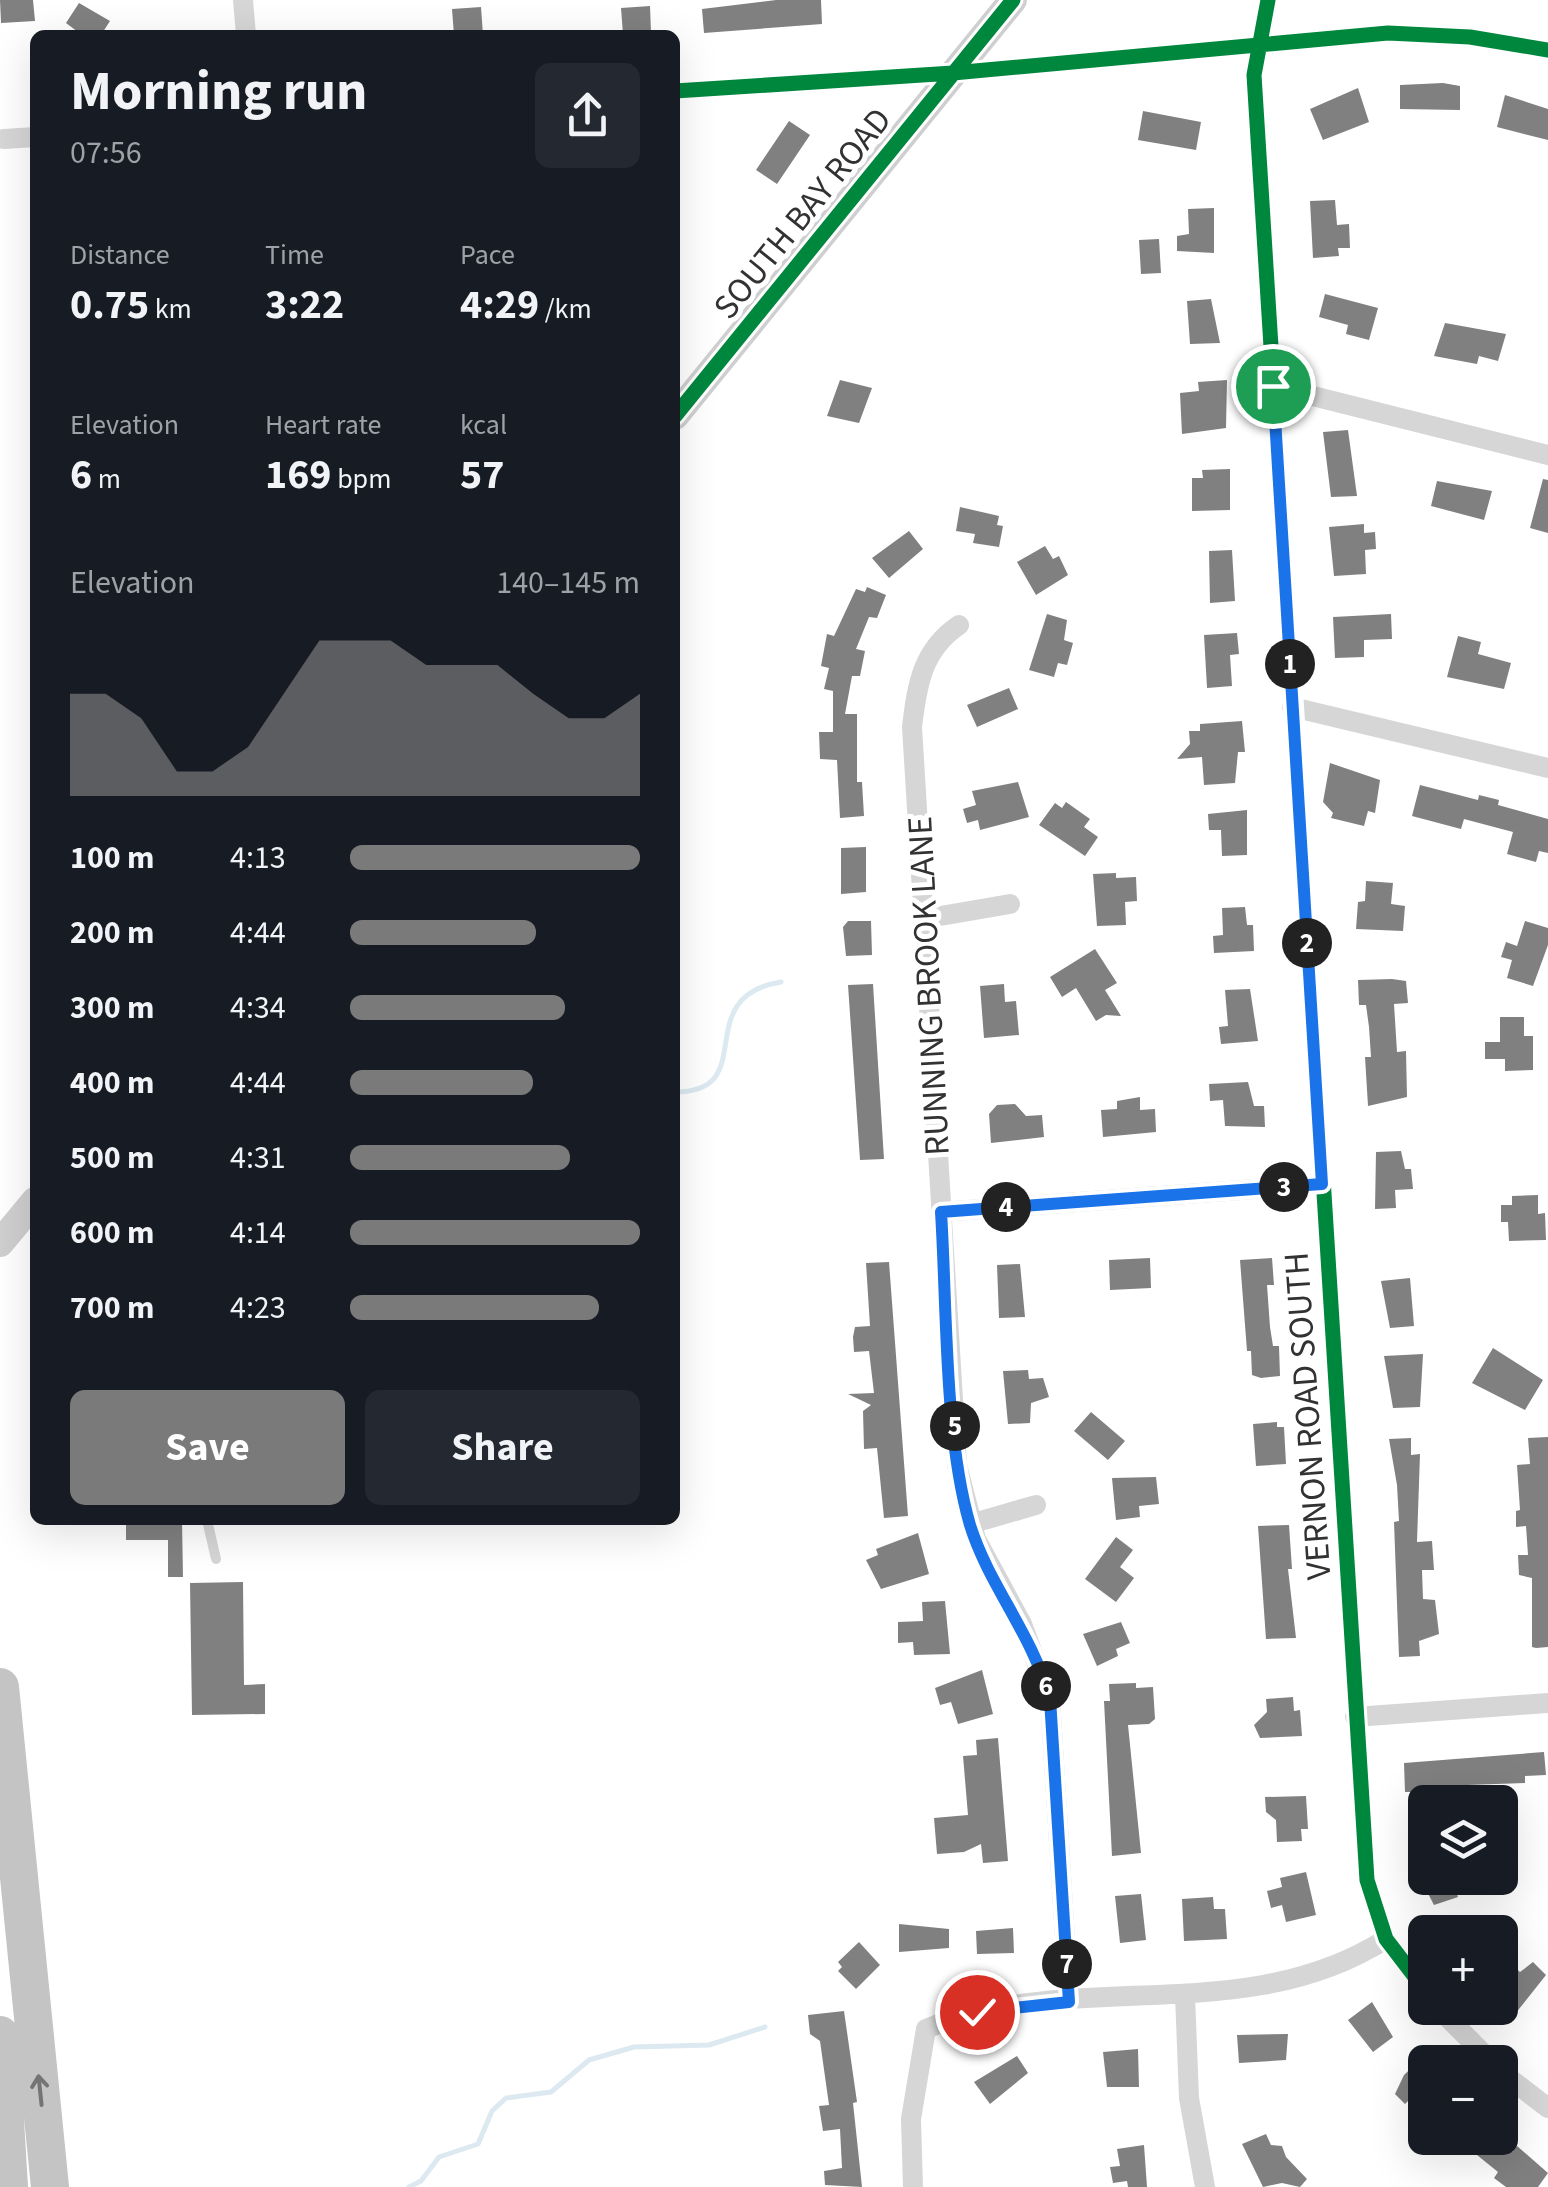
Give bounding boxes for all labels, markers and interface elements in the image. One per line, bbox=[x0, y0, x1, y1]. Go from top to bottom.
text: Morning run bbox=[70, 53, 367, 131]
button: share bbox=[535, 63, 640, 168]
street label: SOUTH BAY ROAD bbox=[702, 97, 904, 330]
text: 07:56 bbox=[70, 130, 142, 176]
text: Distance bbox=[70, 235, 170, 275]
text: Time bbox=[265, 235, 324, 275]
text: Pace bbox=[460, 235, 515, 275]
text: 0.75 bbox=[70, 275, 149, 335]
text: 3:22 bbox=[265, 275, 344, 335]
text: 4:29 bbox=[460, 275, 539, 335]
text: km bbox=[149, 289, 192, 329]
text: /km bbox=[539, 289, 592, 329]
pin bbox=[1231, 344, 1316, 429]
icon: arrive bbox=[1246, 359, 1301, 414]
text: Elevation bbox=[70, 405, 179, 445]
text: Heart rate bbox=[265, 405, 381, 445]
text: kcal bbox=[460, 405, 507, 445]
text: 6 bbox=[70, 445, 92, 505]
text: 169 bbox=[265, 445, 332, 505]
text: 57 bbox=[460, 445, 504, 505]
text: m bbox=[92, 459, 121, 499]
text: bpm bbox=[332, 459, 391, 499]
text: Elevation bbox=[70, 560, 195, 606]
text: 140–145 m bbox=[496, 560, 640, 606]
pin: 1 bbox=[1265, 639, 1315, 689]
text: 1 bbox=[1283, 644, 1297, 684]
street label: RUNNING BROOK LANE bbox=[895, 815, 963, 1157]
text: 100 m bbox=[70, 835, 155, 881]
text: 4:13 bbox=[230, 835, 286, 881]
text: 200 m bbox=[70, 910, 155, 956]
text: 4:44 bbox=[230, 910, 286, 956]
pin: 2 bbox=[1282, 918, 1332, 968]
text: 2 bbox=[1300, 923, 1314, 963]
text: 300 m bbox=[70, 985, 155, 1031]
text: 4:34 bbox=[230, 985, 286, 1031]
text: 400 m bbox=[70, 1060, 155, 1106]
text: 4:44 bbox=[230, 1060, 286, 1106]
text: 500 m bbox=[70, 1135, 155, 1181]
text: 4:31 bbox=[230, 1135, 286, 1181]
pin: 3 bbox=[1259, 1162, 1309, 1212]
text: 3 bbox=[1277, 1167, 1291, 1207]
pin: 4 bbox=[981, 1182, 1031, 1232]
text: 4 bbox=[999, 1187, 1013, 1227]
text: 600 m bbox=[70, 1210, 155, 1256]
text: 4:14 bbox=[230, 1210, 286, 1256]
street label: VERNON ROAD SOUTH bbox=[1272, 1250, 1344, 1581]
text: 700 m bbox=[70, 1285, 155, 1331]
text: 4:23 bbox=[230, 1285, 286, 1331]
button: Save bbox=[70, 1390, 345, 1505]
button: Share bbox=[365, 1390, 640, 1505]
pin: 5 bbox=[930, 1401, 980, 1451]
text: 5 bbox=[948, 1406, 962, 1446]
pin: 6 bbox=[1021, 1661, 1071, 1711]
text: 6 bbox=[1039, 1666, 1053, 1706]
map controls bbox=[1408, 1785, 1518, 2155]
button: layers bbox=[1408, 1785, 1518, 1895]
button: + bbox=[1408, 1915, 1518, 2025]
pin: 7 bbox=[1042, 1939, 1092, 1989]
text: 7 bbox=[1060, 1944, 1074, 1984]
pin bbox=[935, 1970, 1020, 2055]
icon: check bbox=[950, 1985, 1005, 2040]
button: − bbox=[1408, 2045, 1518, 2155]
one-way arrow bbox=[30, 2074, 49, 2107]

